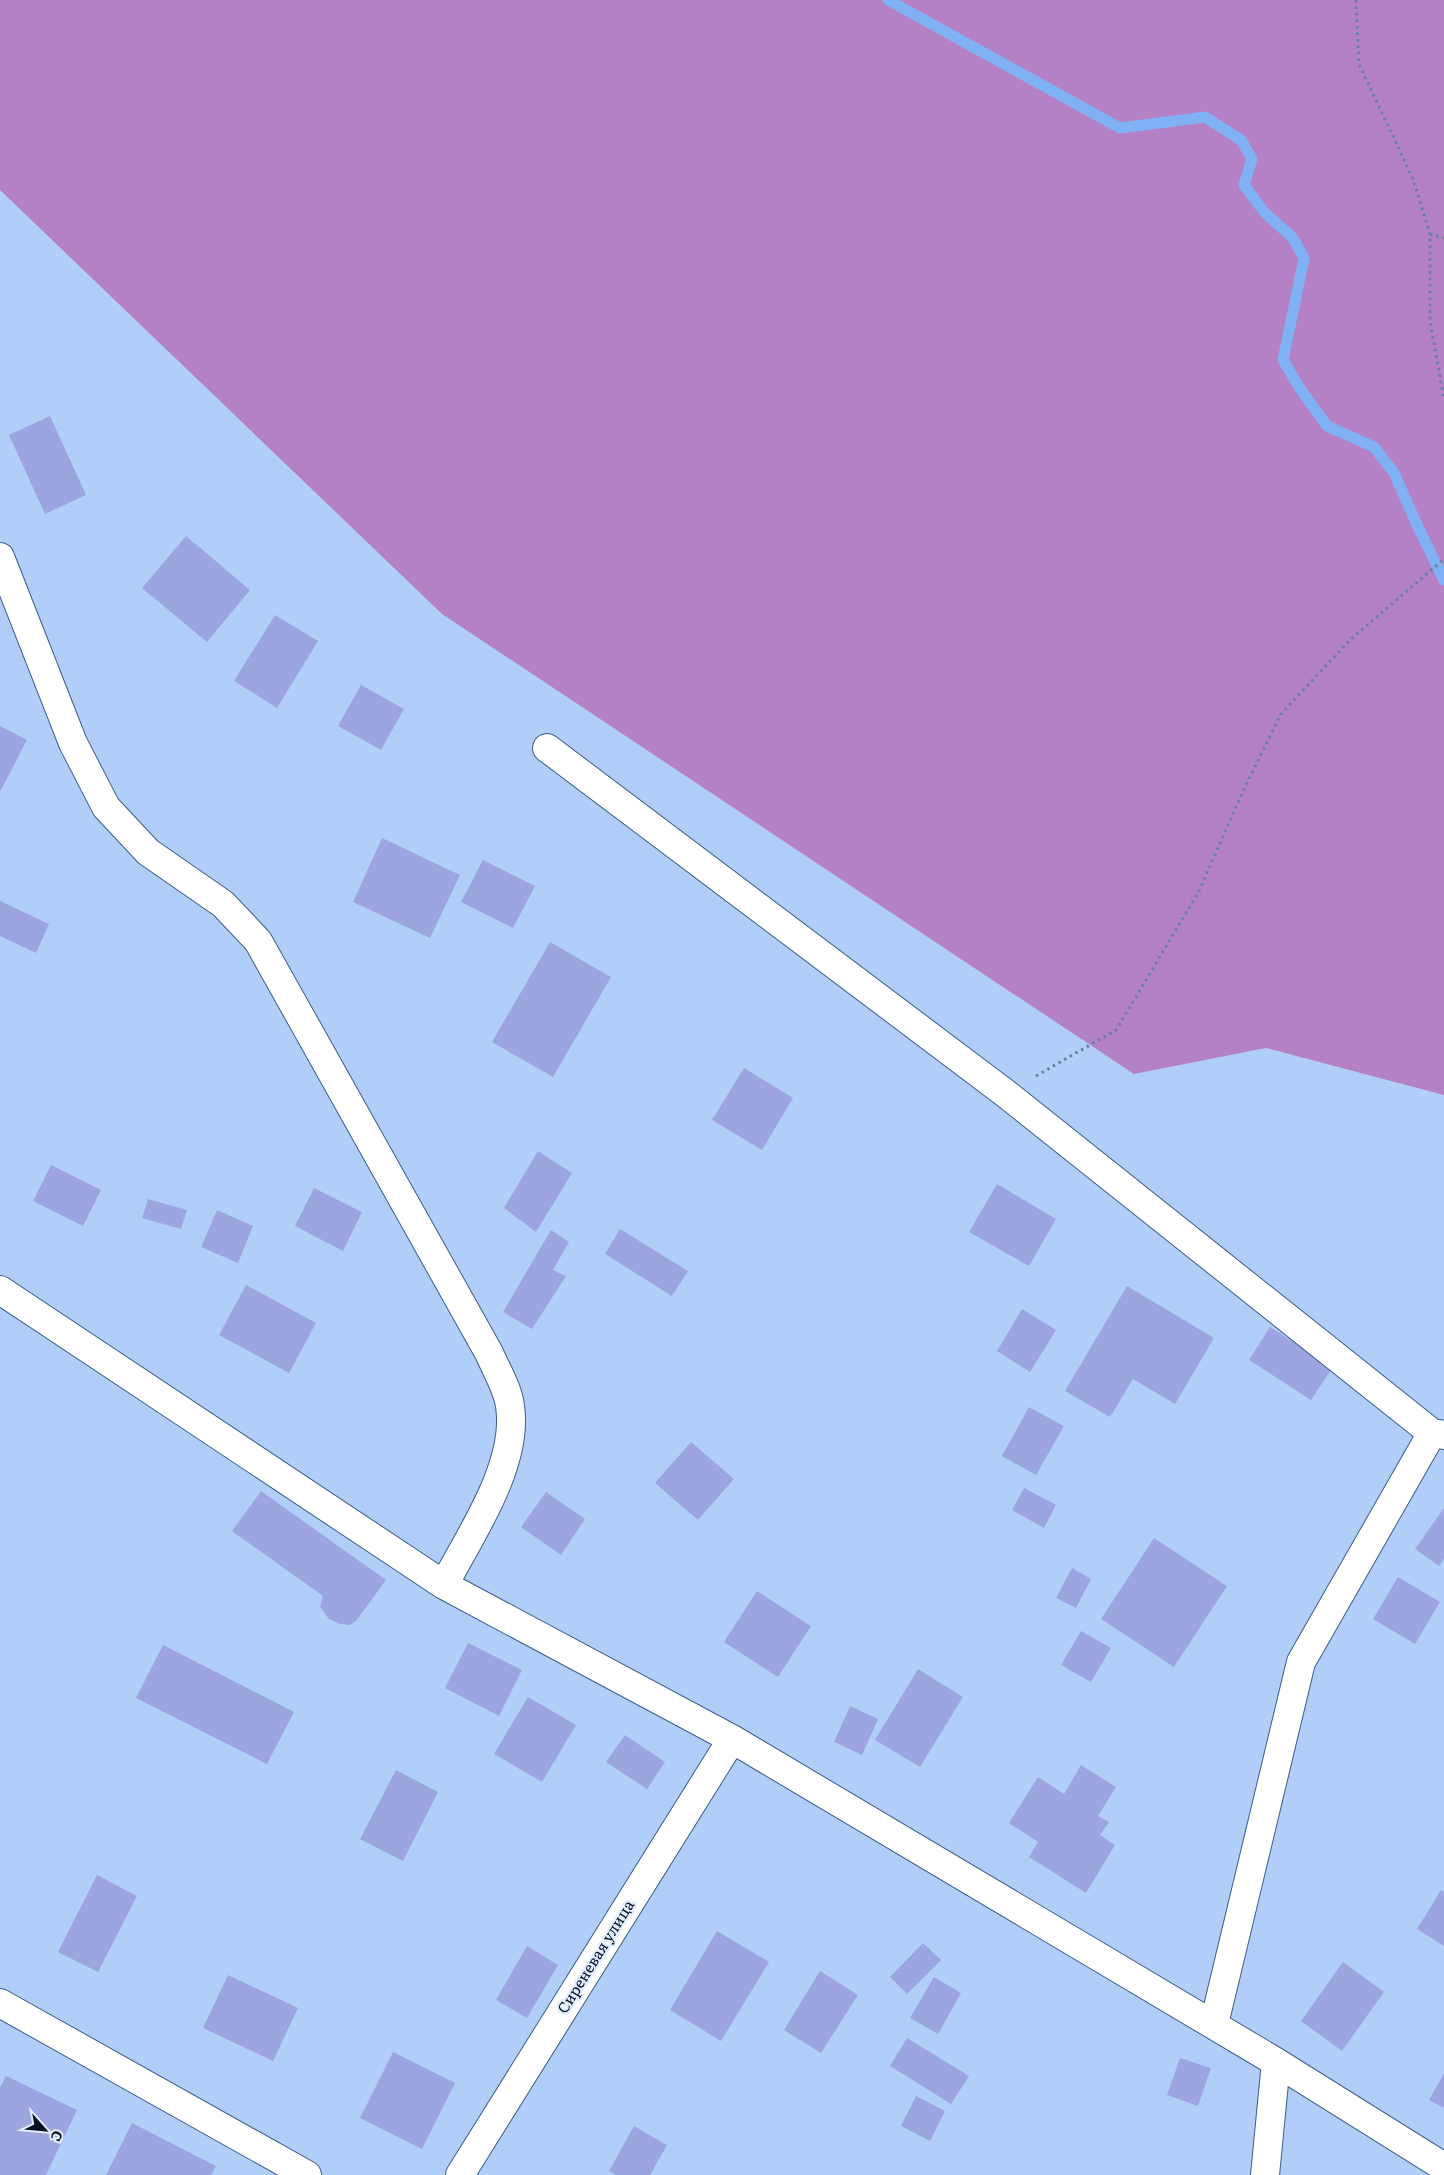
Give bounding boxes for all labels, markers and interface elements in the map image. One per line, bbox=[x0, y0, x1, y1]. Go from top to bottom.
street label: Сиреневая улица bbox=[550, 1894, 639, 2018]
north arrow bbox=[20, 2105, 70, 2155]
text: С bbox=[46, 2127, 69, 2145]

